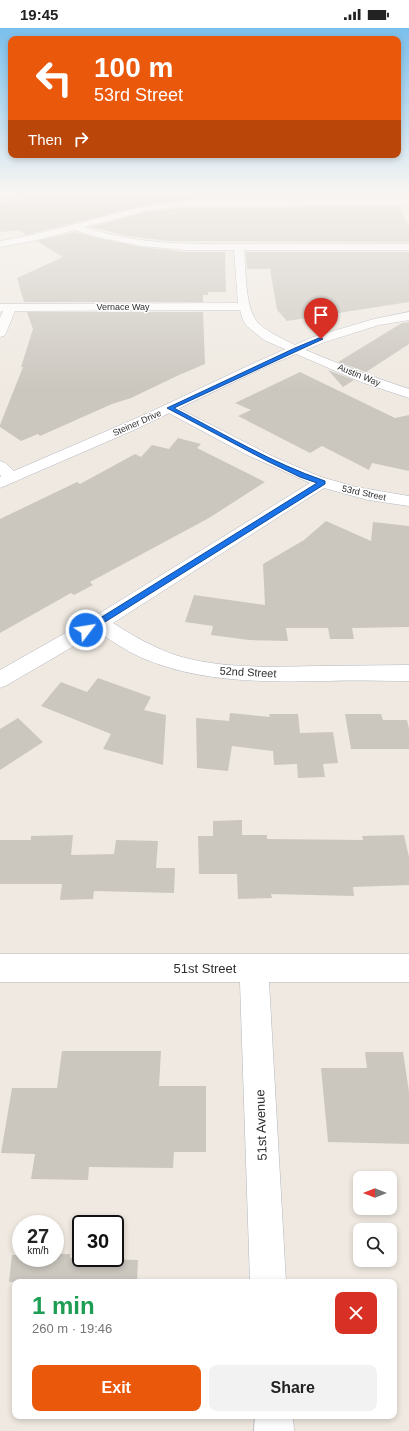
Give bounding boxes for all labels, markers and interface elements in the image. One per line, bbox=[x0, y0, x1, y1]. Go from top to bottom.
text: 19:45 bbox=[20, 6, 58, 23]
icon: left bbox=[28, 52, 80, 104]
text: 100 m bbox=[94, 52, 173, 83]
text: 53rd Street bbox=[94, 85, 183, 105]
icon: right bbox=[70, 128, 92, 150]
text: Then bbox=[28, 131, 62, 148]
pin bbox=[304, 298, 338, 339]
street label: Vernace Way bbox=[96, 302, 150, 312]
icon: arrive bbox=[310, 304, 332, 326]
street label: Austin Way bbox=[336, 362, 382, 388]
street label: Steiner Drive bbox=[111, 408, 163, 438]
street label: 53rd Street bbox=[341, 483, 387, 503]
position arrow bbox=[65, 609, 107, 651]
street label: 52nd Street bbox=[219, 665, 277, 679]
street label: 51st Street bbox=[174, 961, 237, 976]
street label: 51st Avenue bbox=[252, 1089, 270, 1161]
north arrow bbox=[353, 1171, 397, 1215]
map controls bbox=[353, 1171, 397, 1267]
speed limit sign: 30 bbox=[72, 1215, 124, 1267]
button: search bbox=[353, 1223, 397, 1267]
text: 27 bbox=[27, 1225, 49, 1247]
text: km/h bbox=[27, 1245, 49, 1256]
text: 1 min bbox=[32, 1292, 95, 1319]
button: close bbox=[335, 1292, 377, 1334]
text: 260 m · 19:46 bbox=[32, 1321, 112, 1336]
button: Exit bbox=[32, 1365, 201, 1411]
button: Share bbox=[209, 1365, 377, 1411]

